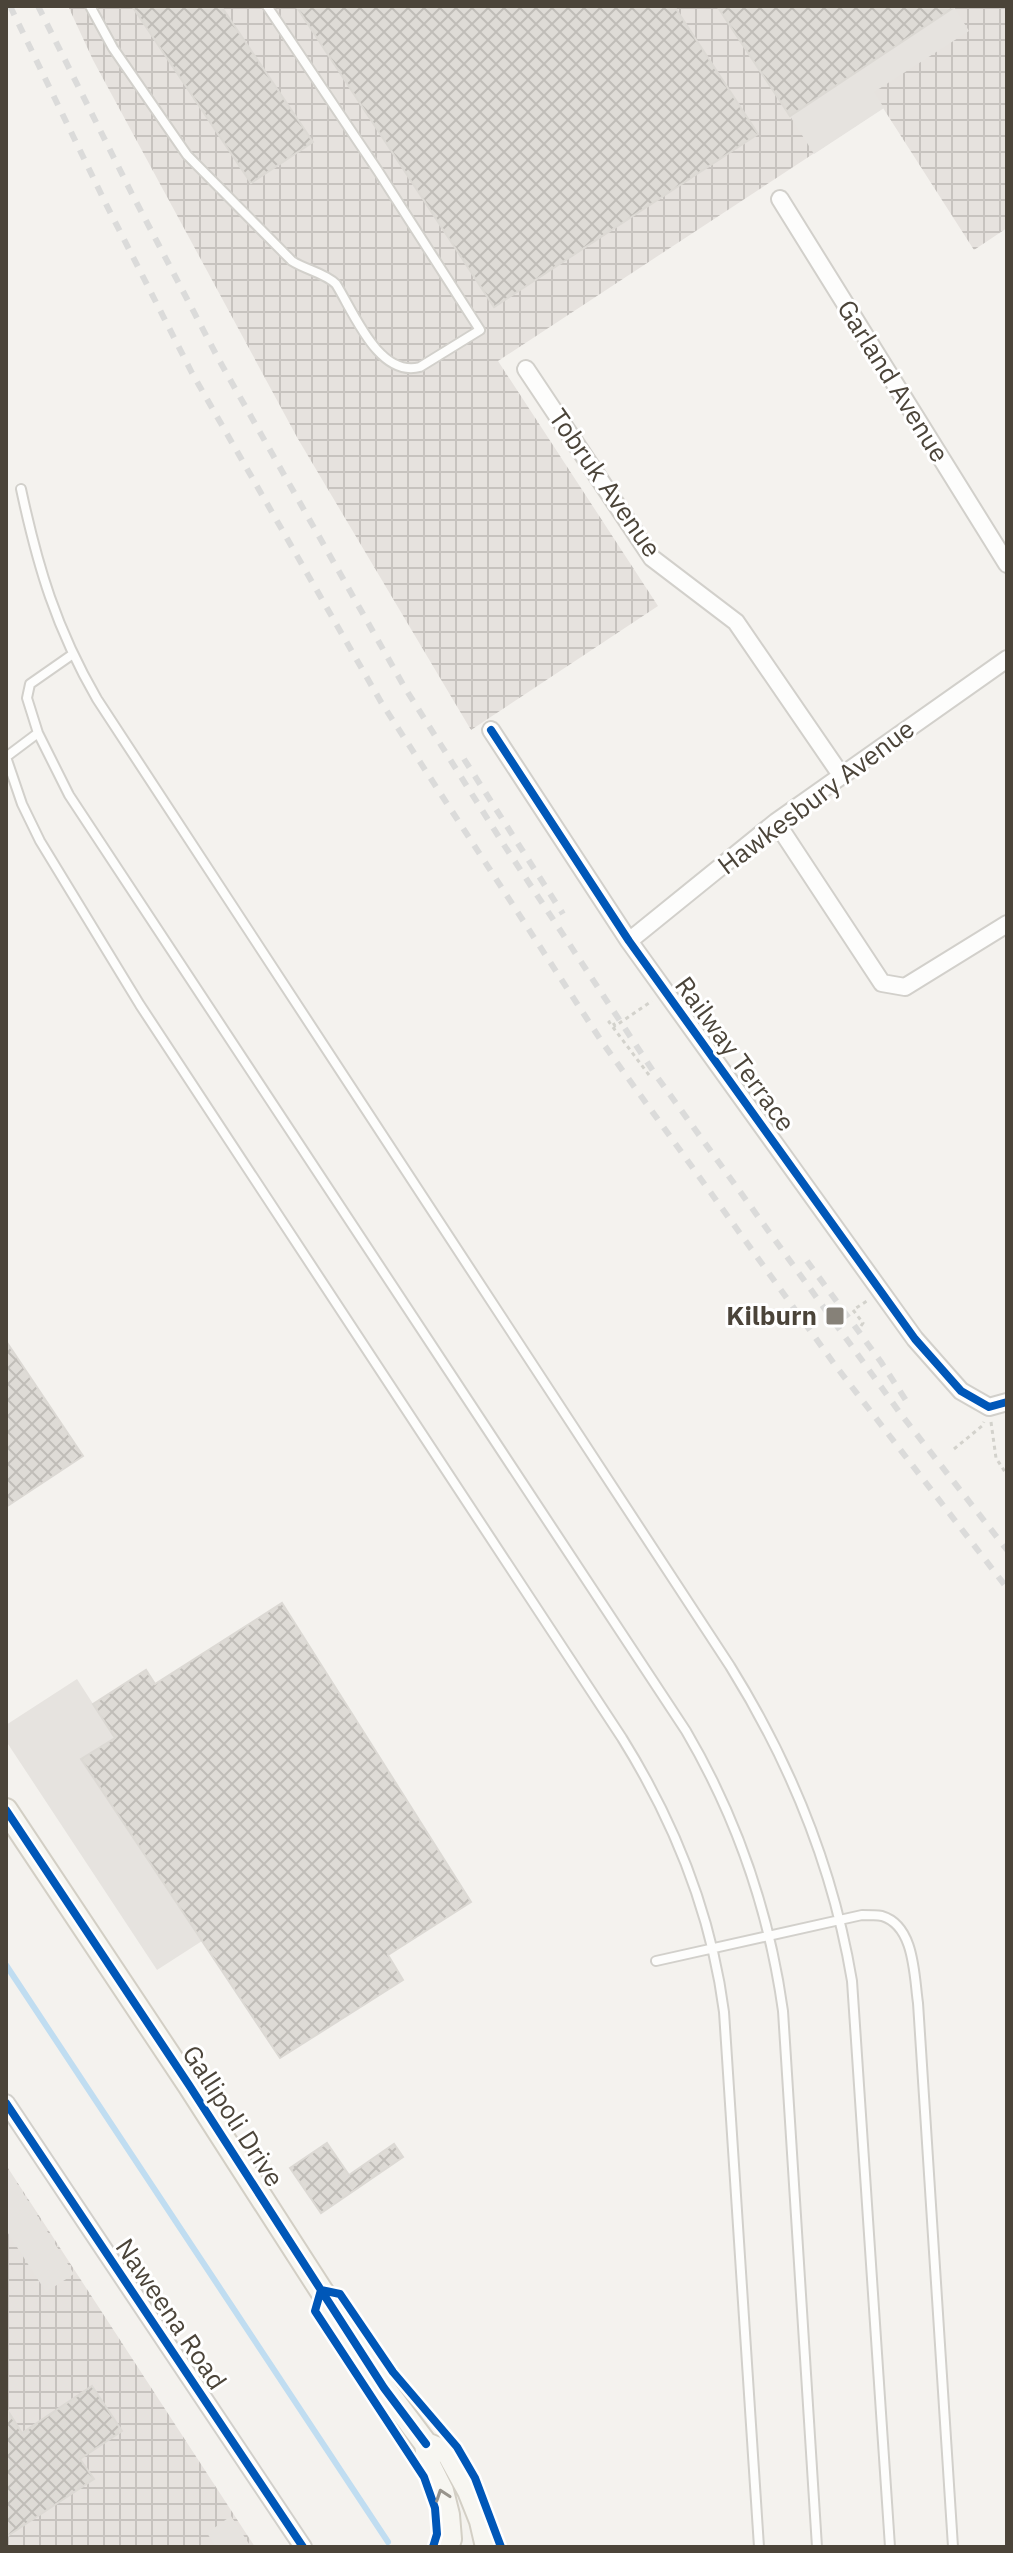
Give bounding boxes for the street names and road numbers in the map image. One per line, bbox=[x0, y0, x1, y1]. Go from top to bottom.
street label: Garland Avenue bbox=[830, 293, 957, 468]
street label: Tobruk Avenue bbox=[542, 401, 670, 563]
street label: Hawkesbury Avenue bbox=[710, 711, 921, 881]
street label: Railway Terrace bbox=[668, 969, 804, 1138]
street label: Gallipoli Drive bbox=[175, 2038, 292, 2193]
street label: Naweena Road bbox=[109, 2231, 235, 2396]

